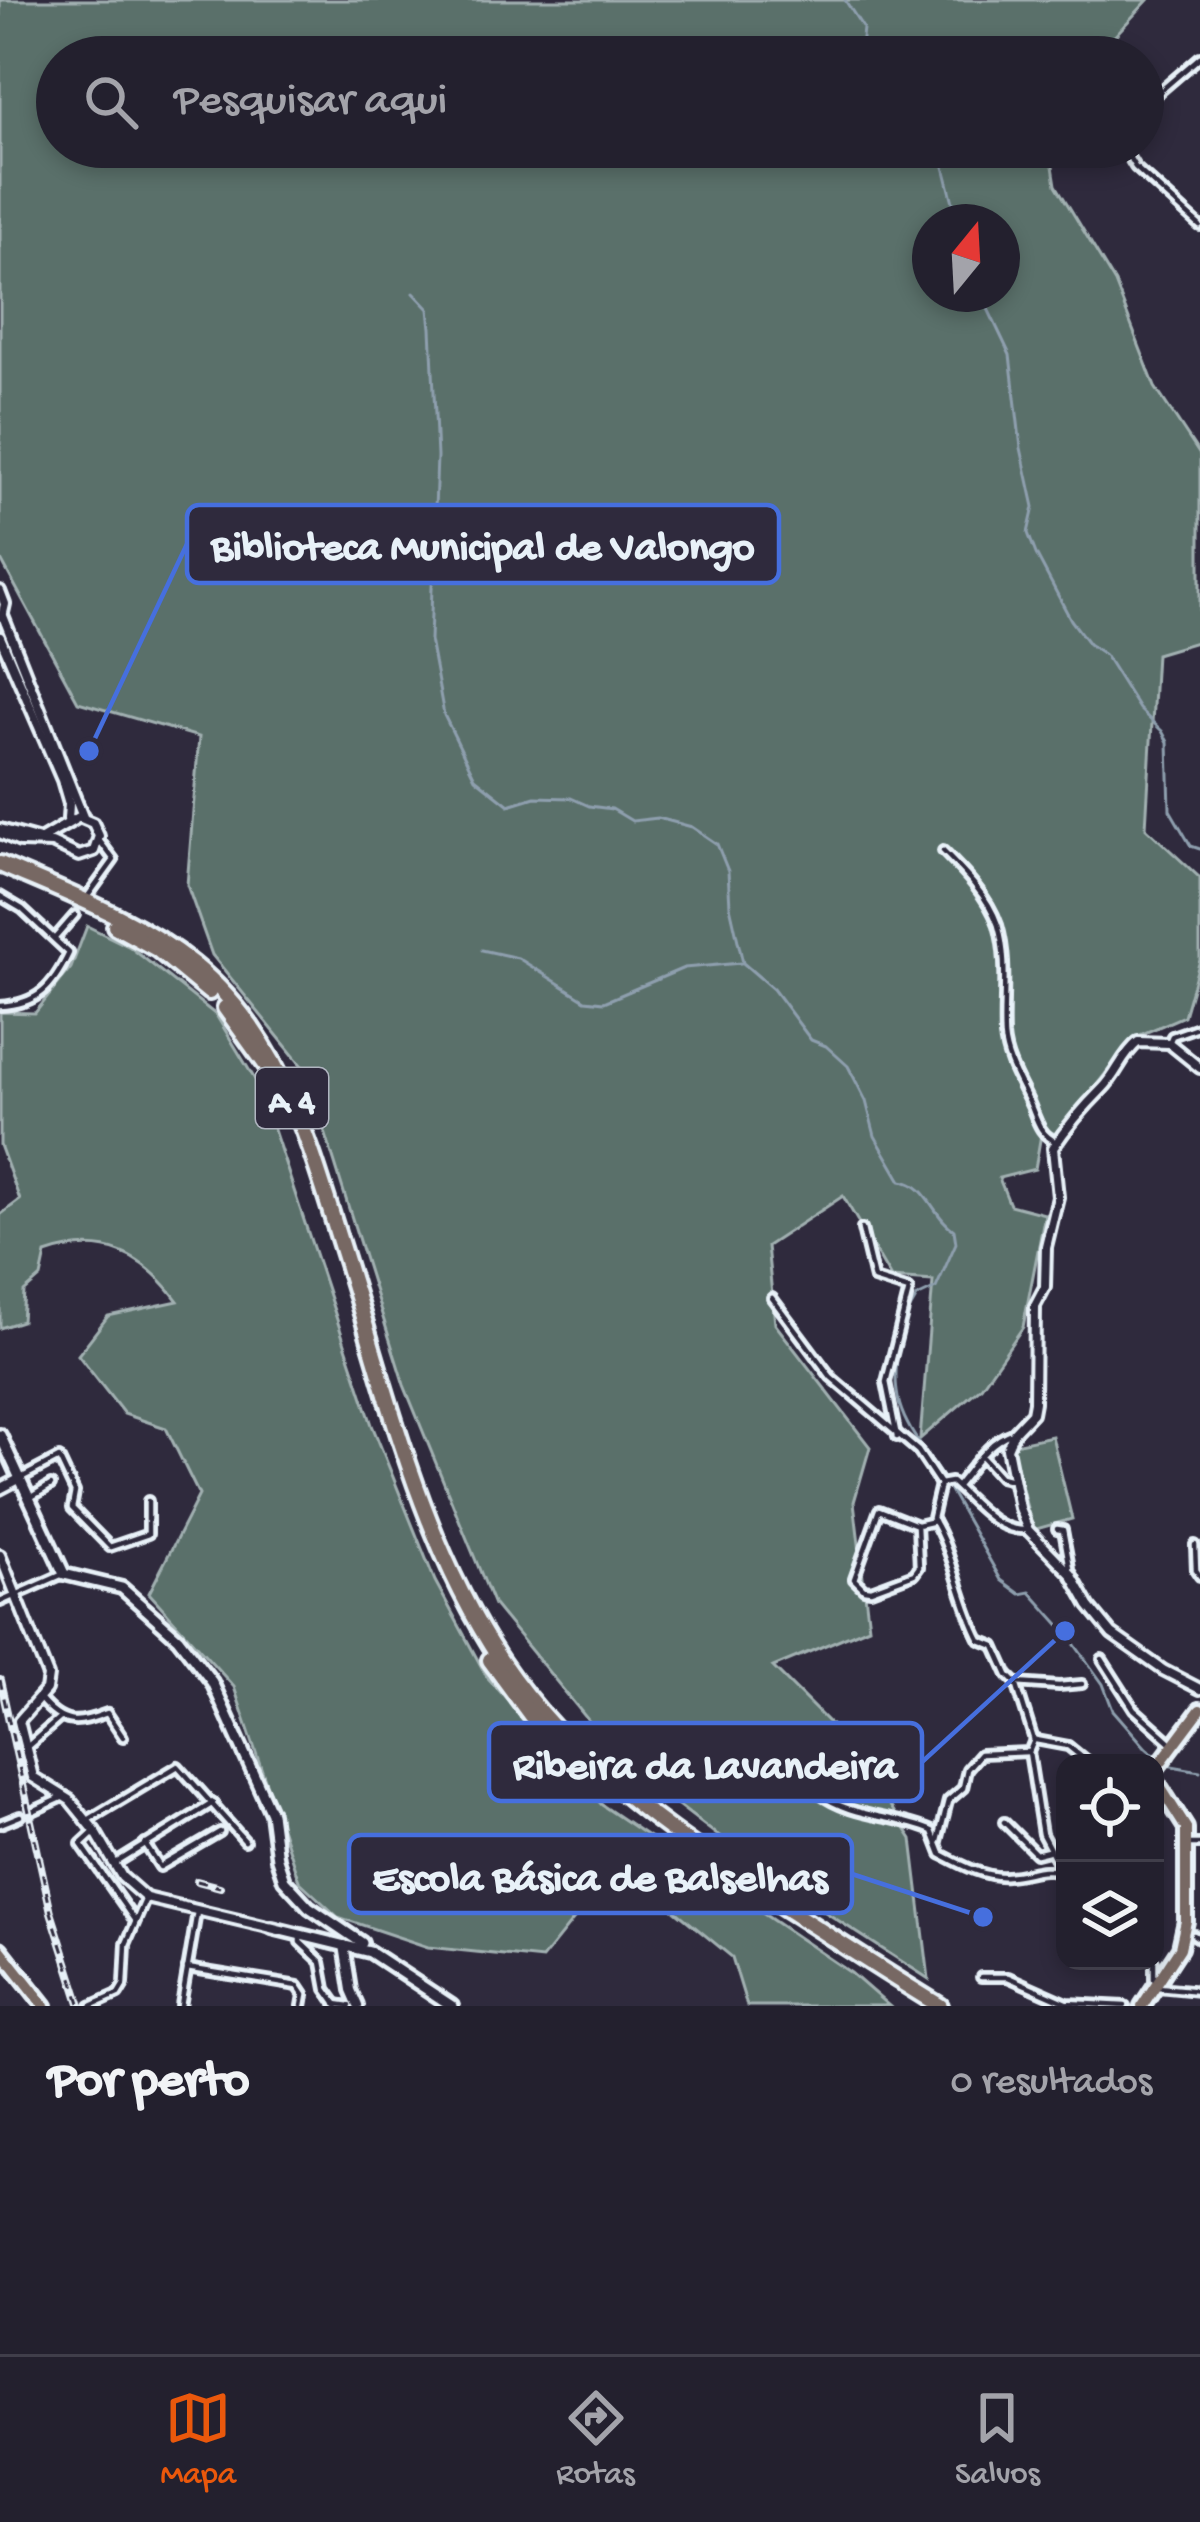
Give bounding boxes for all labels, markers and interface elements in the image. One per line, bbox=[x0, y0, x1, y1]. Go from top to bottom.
search box bbox=[36, 36, 1164, 168]
icon: search bbox=[78, 69, 144, 135]
text: Pesquisar aqui bbox=[174, 76, 447, 129]
north arrow bbox=[912, 204, 1020, 312]
callout: Biblioteca Municipal de Valongo bbox=[187, 505, 779, 583]
text: Biblioteca Municipal de Valongo bbox=[209, 526, 755, 575]
road number: A 4 bbox=[256, 1068, 328, 1128]
callout: Ribeira da Lavandeira bbox=[489, 1723, 922, 1801]
text: Ribeira da Lavandeira bbox=[513, 1745, 900, 1794]
map controls bbox=[1056, 1754, 1164, 1970]
button: locate bbox=[1056, 1754, 1164, 1862]
callout: Escola Básica de Balselhas bbox=[349, 1835, 852, 1913]
text: Escola Básica de Balselhas bbox=[372, 1857, 830, 1906]
button: layers bbox=[1056, 1862, 1164, 1970]
text: Por perto bbox=[48, 2054, 250, 2114]
text: 0 resultados bbox=[950, 2061, 1152, 2107]
tab: Mapa bbox=[160, 2385, 236, 2495]
tab: Rotas bbox=[556, 2385, 635, 2495]
tab: Salvos bbox=[955, 2385, 1040, 2495]

